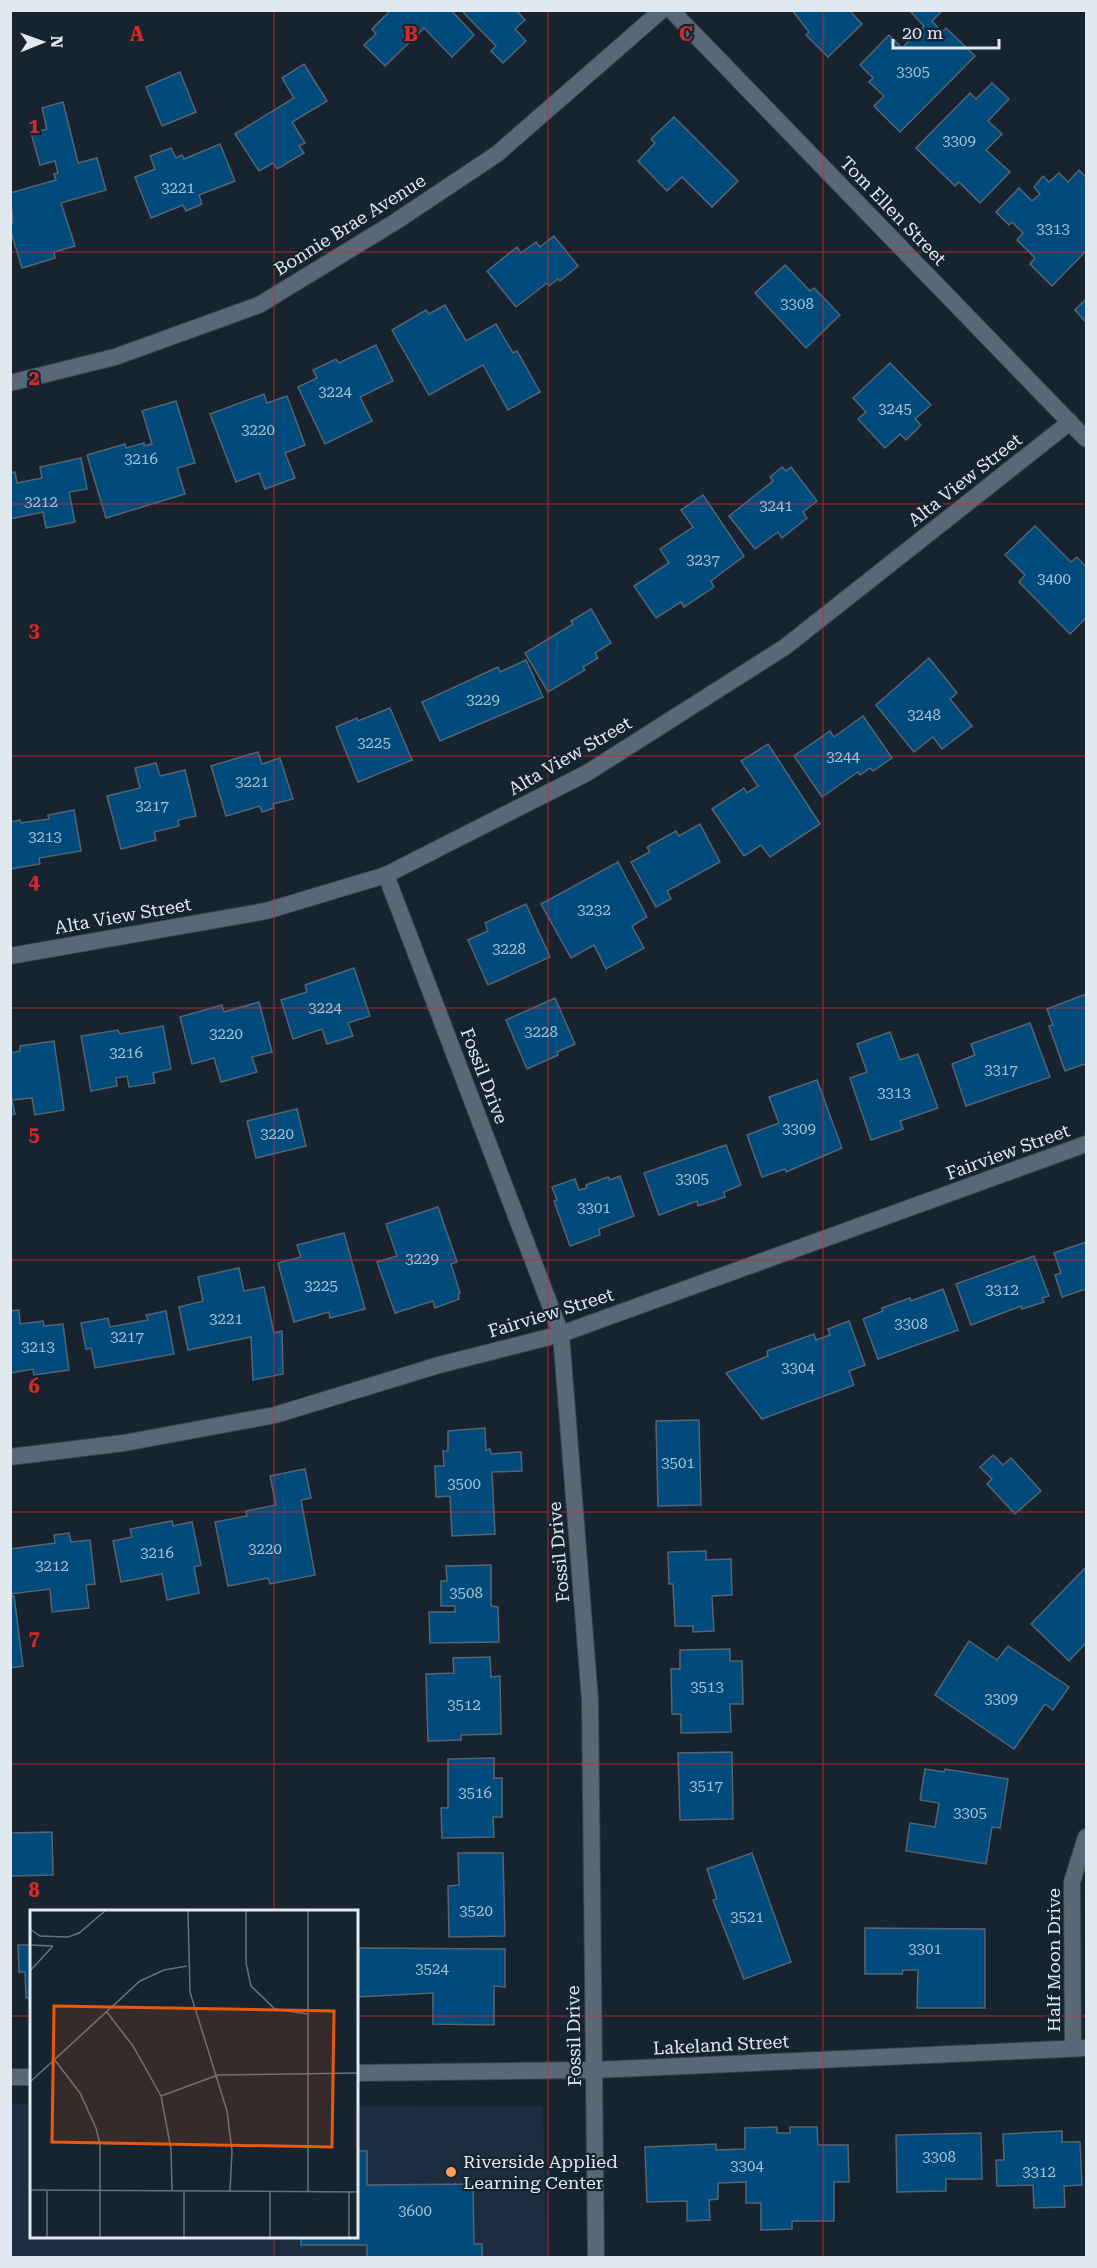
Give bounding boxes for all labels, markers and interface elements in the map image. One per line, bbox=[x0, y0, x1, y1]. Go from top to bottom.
north arrow bbox=[12, 12, 72, 72]
scale bar bbox=[893, 12, 1000, 50]
text: A bbox=[130, 22, 145, 46]
text: B bbox=[404, 22, 418, 46]
text: C bbox=[679, 22, 693, 46]
text: 20 m bbox=[902, 22, 943, 43]
text: N bbox=[47, 35, 66, 48]
house number: 3305 bbox=[896, 63, 930, 81]
text: 1 bbox=[28, 114, 40, 138]
house number: 3309 bbox=[942, 132, 976, 150]
street label: Tom Ellen Street bbox=[836, 152, 951, 270]
street label: Bonnie Brae Avenue bbox=[270, 169, 429, 280]
house number: 3221 bbox=[161, 179, 195, 197]
house number: 3313 bbox=[1036, 220, 1070, 238]
house number: 3308 bbox=[780, 295, 814, 313]
text: 2 bbox=[28, 366, 40, 390]
house number: 3224 bbox=[318, 383, 352, 401]
house number: 3245 bbox=[878, 400, 912, 418]
house number: 3220 bbox=[241, 421, 275, 439]
street label: Alta View Street bbox=[904, 429, 1026, 530]
house number: 3216 bbox=[124, 450, 158, 468]
house number: 3212 bbox=[24, 493, 58, 511]
house number: 3241 bbox=[759, 497, 793, 515]
house number: 3237 bbox=[686, 551, 720, 569]
house number: 3400 bbox=[1037, 570, 1071, 588]
text: 3 bbox=[28, 618, 40, 642]
house number: 3229 bbox=[466, 691, 500, 709]
house number: 3248 bbox=[907, 706, 941, 724]
street label: Alta View Street bbox=[505, 712, 635, 799]
house number: 3225 bbox=[357, 734, 391, 752]
house number: 3244 bbox=[826, 748, 860, 766]
house number: 3221 bbox=[235, 773, 269, 791]
house number: 3217 bbox=[135, 797, 169, 815]
house number: 3213 bbox=[28, 828, 62, 846]
text: 4 bbox=[28, 870, 40, 894]
street label: Alta View Street bbox=[53, 893, 193, 938]
house number: 3232 bbox=[577, 901, 611, 919]
house number: 3228 bbox=[492, 940, 526, 958]
house number: 3224 bbox=[308, 999, 342, 1017]
house number: 3228 bbox=[524, 1023, 558, 1041]
house number: 3220 bbox=[209, 1025, 243, 1043]
street label: Fossil Drive bbox=[457, 1025, 512, 1127]
house number: 3216 bbox=[109, 1044, 143, 1062]
house number: 3317 bbox=[984, 1061, 1018, 1079]
house number: 3313 bbox=[877, 1084, 911, 1102]
street label: Fairview Street bbox=[943, 1119, 1073, 1184]
house number: 3309 bbox=[782, 1120, 816, 1138]
text: 5 bbox=[28, 1122, 40, 1146]
house number: 3220 bbox=[260, 1125, 294, 1143]
house number: 3305 bbox=[675, 1170, 709, 1188]
house number: 3301 bbox=[577, 1199, 611, 1217]
house number: 3229 bbox=[405, 1250, 439, 1268]
house number: 3225 bbox=[304, 1277, 338, 1295]
house number: 3312 bbox=[985, 1281, 1019, 1299]
street label: Fairview Street bbox=[486, 1283, 616, 1342]
house number: 3221 bbox=[209, 1310, 243, 1328]
house number: 3308 bbox=[894, 1315, 928, 1333]
house number: 3217 bbox=[110, 1328, 144, 1346]
house number: 3213 bbox=[21, 1338, 55, 1356]
house number: 3304 bbox=[781, 1359, 815, 1377]
text: 6 bbox=[28, 1374, 40, 1398]
house number: 3501 bbox=[661, 1454, 695, 1472]
house number: 3500 bbox=[447, 1475, 481, 1493]
street label: Fossil Drive bbox=[544, 1501, 573, 1603]
house number: 3220 bbox=[248, 1540, 282, 1558]
house number: 3216 bbox=[140, 1544, 174, 1562]
house number: 3212 bbox=[35, 1557, 69, 1575]
house number: 3508 bbox=[449, 1584, 483, 1602]
text: 7 bbox=[28, 1626, 40, 1650]
house number: 3513 bbox=[690, 1678, 724, 1696]
house number: 3309 bbox=[984, 1690, 1018, 1708]
house number: 3512 bbox=[447, 1696, 481, 1714]
house number: 3517 bbox=[689, 1777, 723, 1795]
house number: 3516 bbox=[458, 1784, 492, 1802]
house number: 3305 bbox=[953, 1804, 987, 1822]
text: 8 bbox=[28, 1878, 40, 1902]
street label: Half Moon Drive bbox=[1043, 1888, 1064, 2032]
house number: 3520 bbox=[459, 1902, 493, 1920]
house number: 3521 bbox=[730, 1908, 764, 1926]
inset map bbox=[30, 1910, 358, 2238]
house number: 3301 bbox=[908, 1940, 942, 1958]
house number: 3524 bbox=[415, 1960, 449, 1978]
street label: Fossil Drive bbox=[562, 1985, 585, 2087]
street label: Lakeland Street bbox=[652, 2030, 790, 2059]
house number: 3308 bbox=[922, 2148, 956, 2166]
place label: Riverside Applied Learning Center bbox=[463, 2151, 618, 2193]
house number: 3304 bbox=[730, 2157, 764, 2175]
house number: 3312 bbox=[1022, 2163, 1056, 2181]
marker: Riverside Applied Learning Center bbox=[444, 2165, 458, 2179]
house number: 3600 bbox=[398, 2202, 432, 2220]

